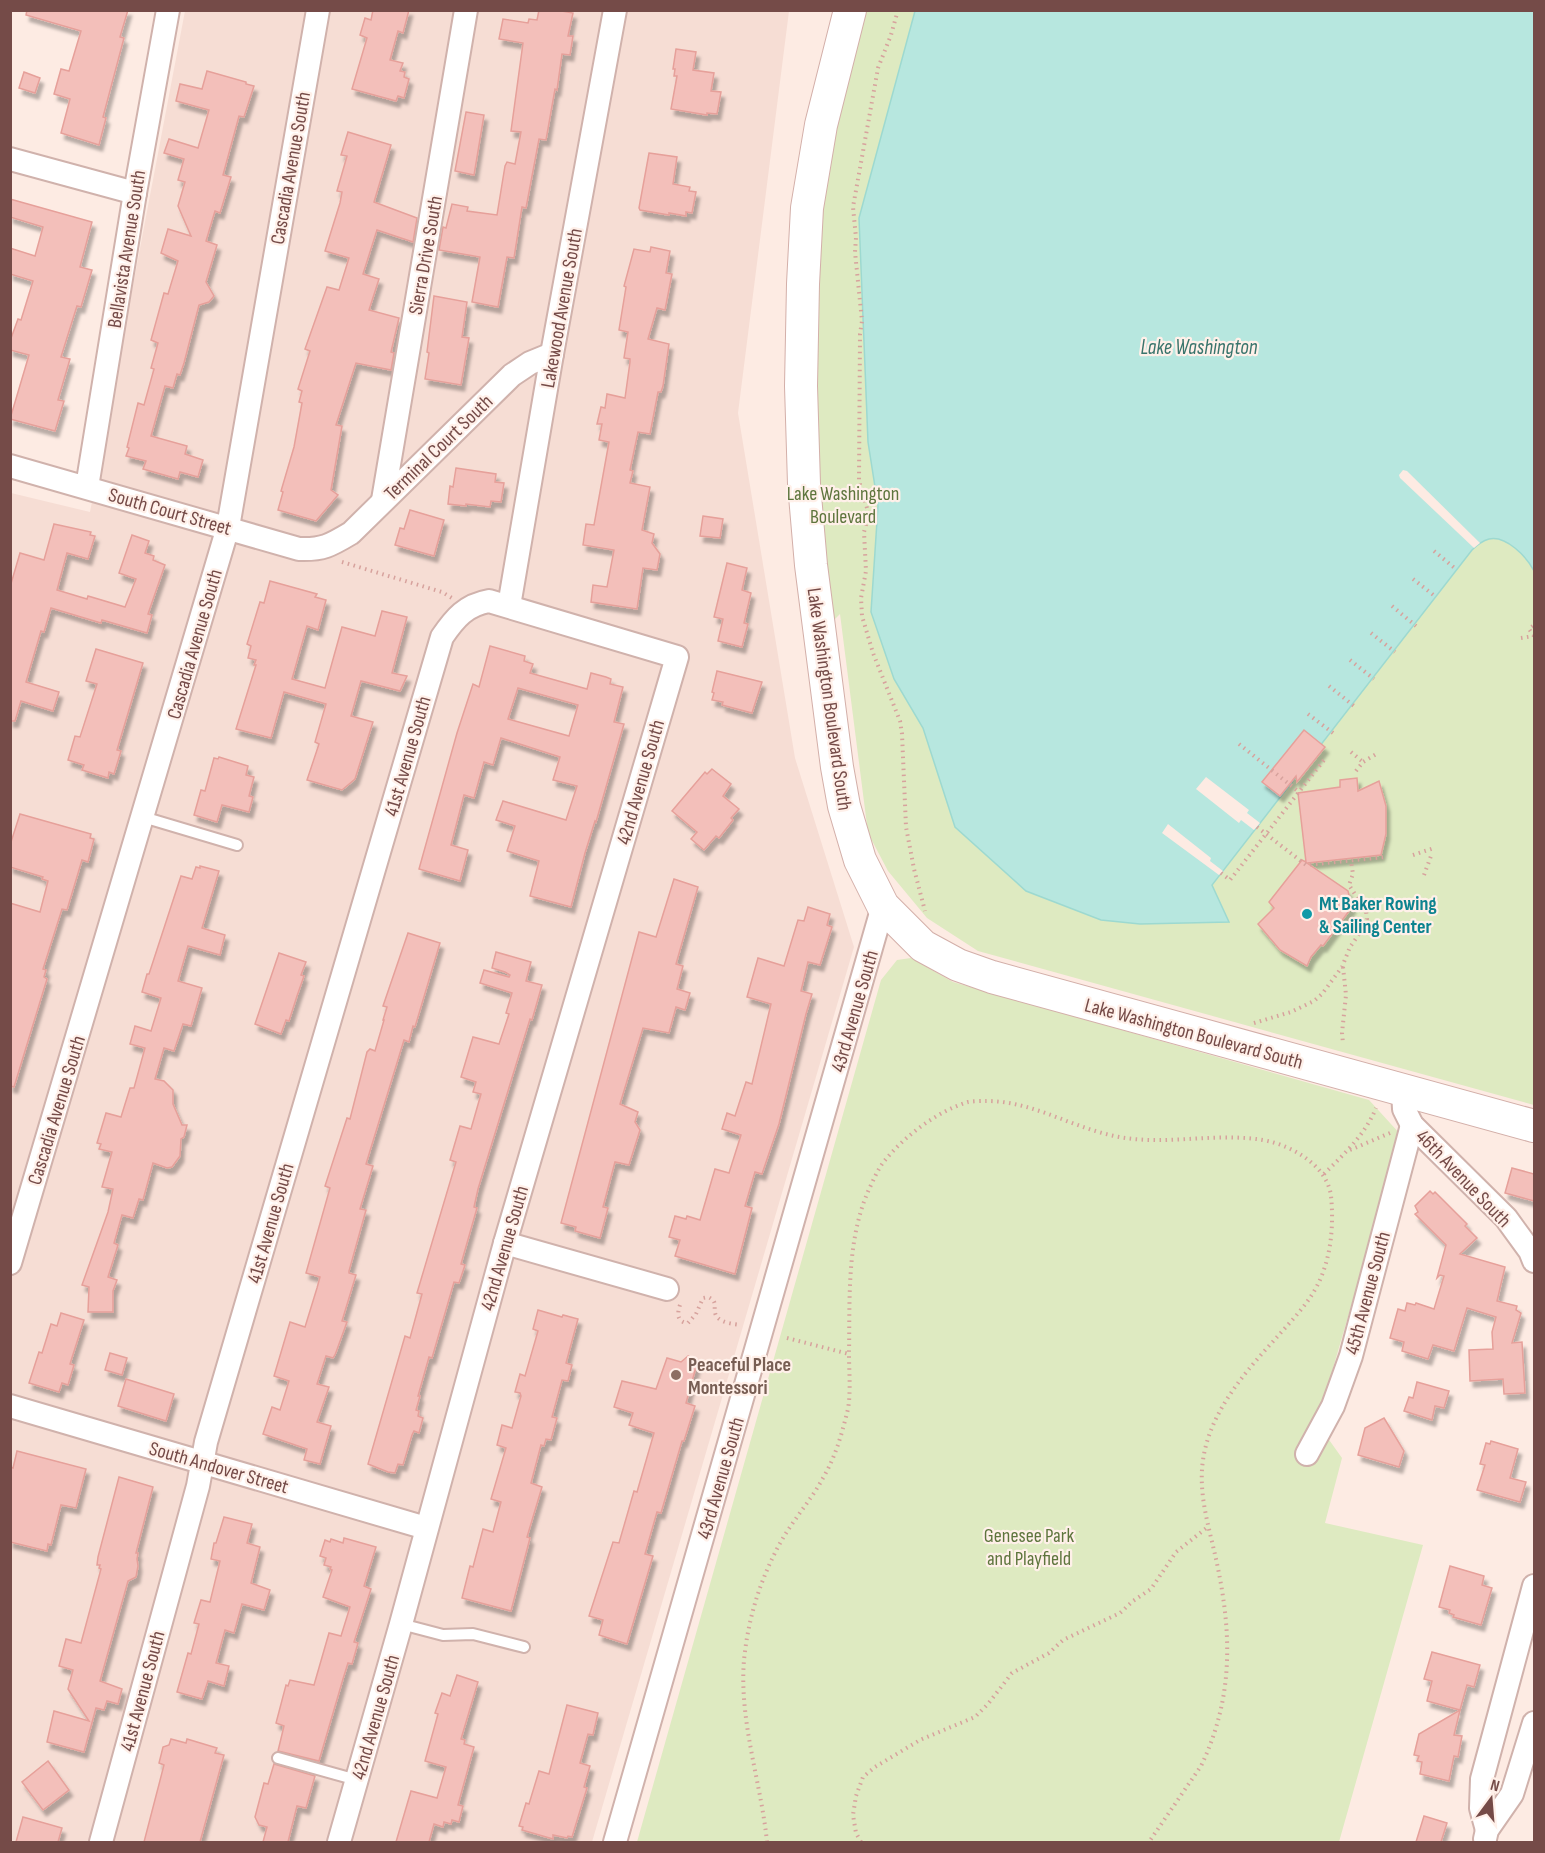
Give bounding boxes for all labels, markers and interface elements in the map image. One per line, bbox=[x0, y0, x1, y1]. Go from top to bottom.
street label: Cascadia Avenue South bbox=[266, 90, 316, 246]
street label: Bellavista Avenue South bbox=[103, 169, 151, 330]
street label: Sierra Drive South bbox=[404, 194, 448, 317]
street label: Lakewood Avenue South bbox=[536, 227, 588, 390]
water label: Lake Washington bbox=[1140, 335, 1258, 360]
street label: Terminal Court South bbox=[379, 390, 498, 506]
park label: Lake Washington Boulevard bbox=[787, 482, 899, 529]
street label: South Court Street bbox=[106, 483, 234, 541]
street label: Cascadia Avenue South bbox=[162, 567, 228, 722]
street label: Lake Washington Boulevard South bbox=[801, 586, 857, 812]
street label: 41st Avenue South bbox=[379, 693, 437, 819]
street label: 42nd Avenue South bbox=[612, 717, 670, 847]
place label: Mt Baker Rowing & Sailing Center bbox=[1319, 892, 1437, 939]
marker: Mt Baker Rowing & Sailing Center bbox=[1300, 907, 1314, 921]
street label: 43rd Avenue South bbox=[826, 948, 884, 1075]
street label: Lake Washington Boulevard South bbox=[1082, 993, 1305, 1075]
street label: Cascadia Avenue South bbox=[23, 1033, 91, 1188]
street label: 46th Avenue South bbox=[1411, 1125, 1516, 1233]
street label: 41st Avenue South bbox=[242, 1160, 300, 1286]
street label: 42nd Avenue South bbox=[476, 1183, 534, 1313]
street label: 45th Avenue South bbox=[1340, 1229, 1396, 1357]
place label: Peaceful Place Montessori bbox=[688, 1353, 791, 1400]
marker: Peaceful Place Montessori bbox=[669, 1368, 683, 1382]
street label: 43rd Avenue South bbox=[692, 1415, 750, 1542]
street label: South Andover Street bbox=[146, 1437, 291, 1499]
park label: Genesee Park and Playfield bbox=[984, 1524, 1075, 1571]
street label: 41st Avenue South bbox=[115, 1628, 171, 1754]
street label: 42nd Avenue South bbox=[347, 1652, 405, 1782]
north arrow bbox=[1461, 1769, 1521, 1829]
text: N bbox=[1488, 1776, 1501, 1796]

